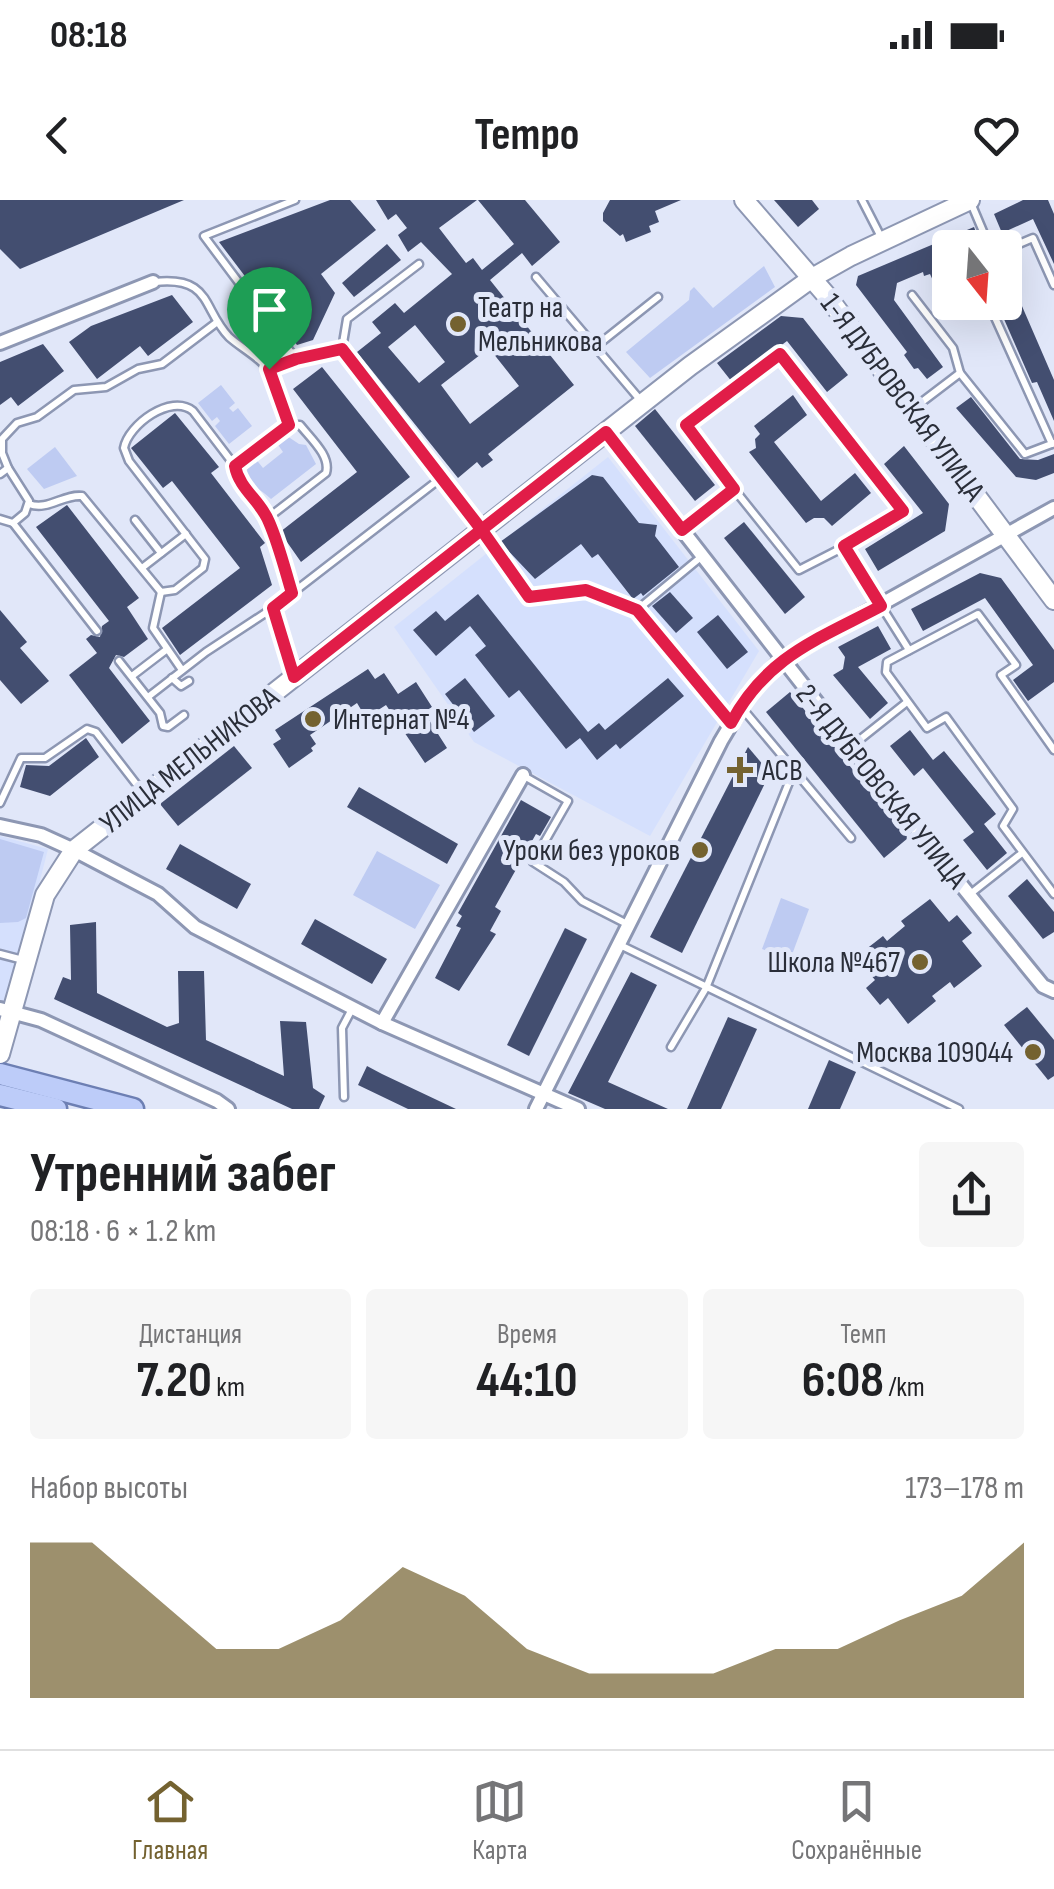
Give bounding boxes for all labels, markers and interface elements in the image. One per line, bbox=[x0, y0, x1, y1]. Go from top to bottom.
text: 08:18 bbox=[50, 13, 127, 58]
icon: back bbox=[30, 108, 85, 163]
text: Tempo bbox=[474, 108, 580, 163]
icon: heart bbox=[969, 108, 1024, 163]
north arrow bbox=[932, 230, 1022, 320]
map controls bbox=[932, 230, 1022, 320]
pin bbox=[227, 267, 312, 370]
icon: arrive bbox=[242, 282, 297, 337]
street label: 1-Я ДУБРОВСКАЯ УЛИЦА bbox=[812, 287, 992, 509]
place label: Театр на Мельникова bbox=[478, 290, 602, 360]
marker: Театр на Мельникова bbox=[447, 313, 469, 335]
street label: 2-Я ДУБРОВСКАЯ УЛИЦА bbox=[788, 677, 975, 896]
street label: УЛИЦА МЕЛЬНИКОВА bbox=[93, 680, 286, 842]
place label: Интернат №4 bbox=[333, 702, 469, 738]
marker: Интернат №4 bbox=[302, 708, 324, 730]
place label: АСВ bbox=[761, 753, 803, 789]
marker: АСВ bbox=[727, 757, 753, 783]
place label: Уроки без уроков bbox=[503, 833, 680, 869]
marker: Уроки без уроков bbox=[689, 839, 711, 861]
place label: Школа №467 bbox=[767, 945, 900, 981]
marker: Школа №467 bbox=[909, 951, 931, 973]
place label: Москва 109044 bbox=[856, 1035, 1013, 1071]
marker: Москва 109044 bbox=[1022, 1041, 1044, 1063]
text: Утренний забег bbox=[30, 1141, 336, 1208]
button: share bbox=[919, 1142, 1024, 1247]
text: 08:18 · 6 × 1.2 km bbox=[30, 1212, 216, 1251]
text: Дистанция bbox=[139, 1318, 242, 1351]
text: Время bbox=[497, 1318, 557, 1351]
text: Темп bbox=[840, 1318, 886, 1351]
text: 7.20 bbox=[136, 1351, 212, 1411]
text: 44:10 bbox=[476, 1351, 578, 1411]
text: 6:08 bbox=[802, 1351, 884, 1411]
text: km bbox=[212, 1371, 245, 1404]
text: /km bbox=[884, 1371, 925, 1404]
text: Набор высоты bbox=[30, 1469, 188, 1508]
text: 173–178 m bbox=[905, 1469, 1024, 1508]
tab: Главная bbox=[132, 1774, 208, 1867]
tab: Карта bbox=[472, 1774, 527, 1867]
tab: Сохранённые bbox=[791, 1774, 922, 1867]

